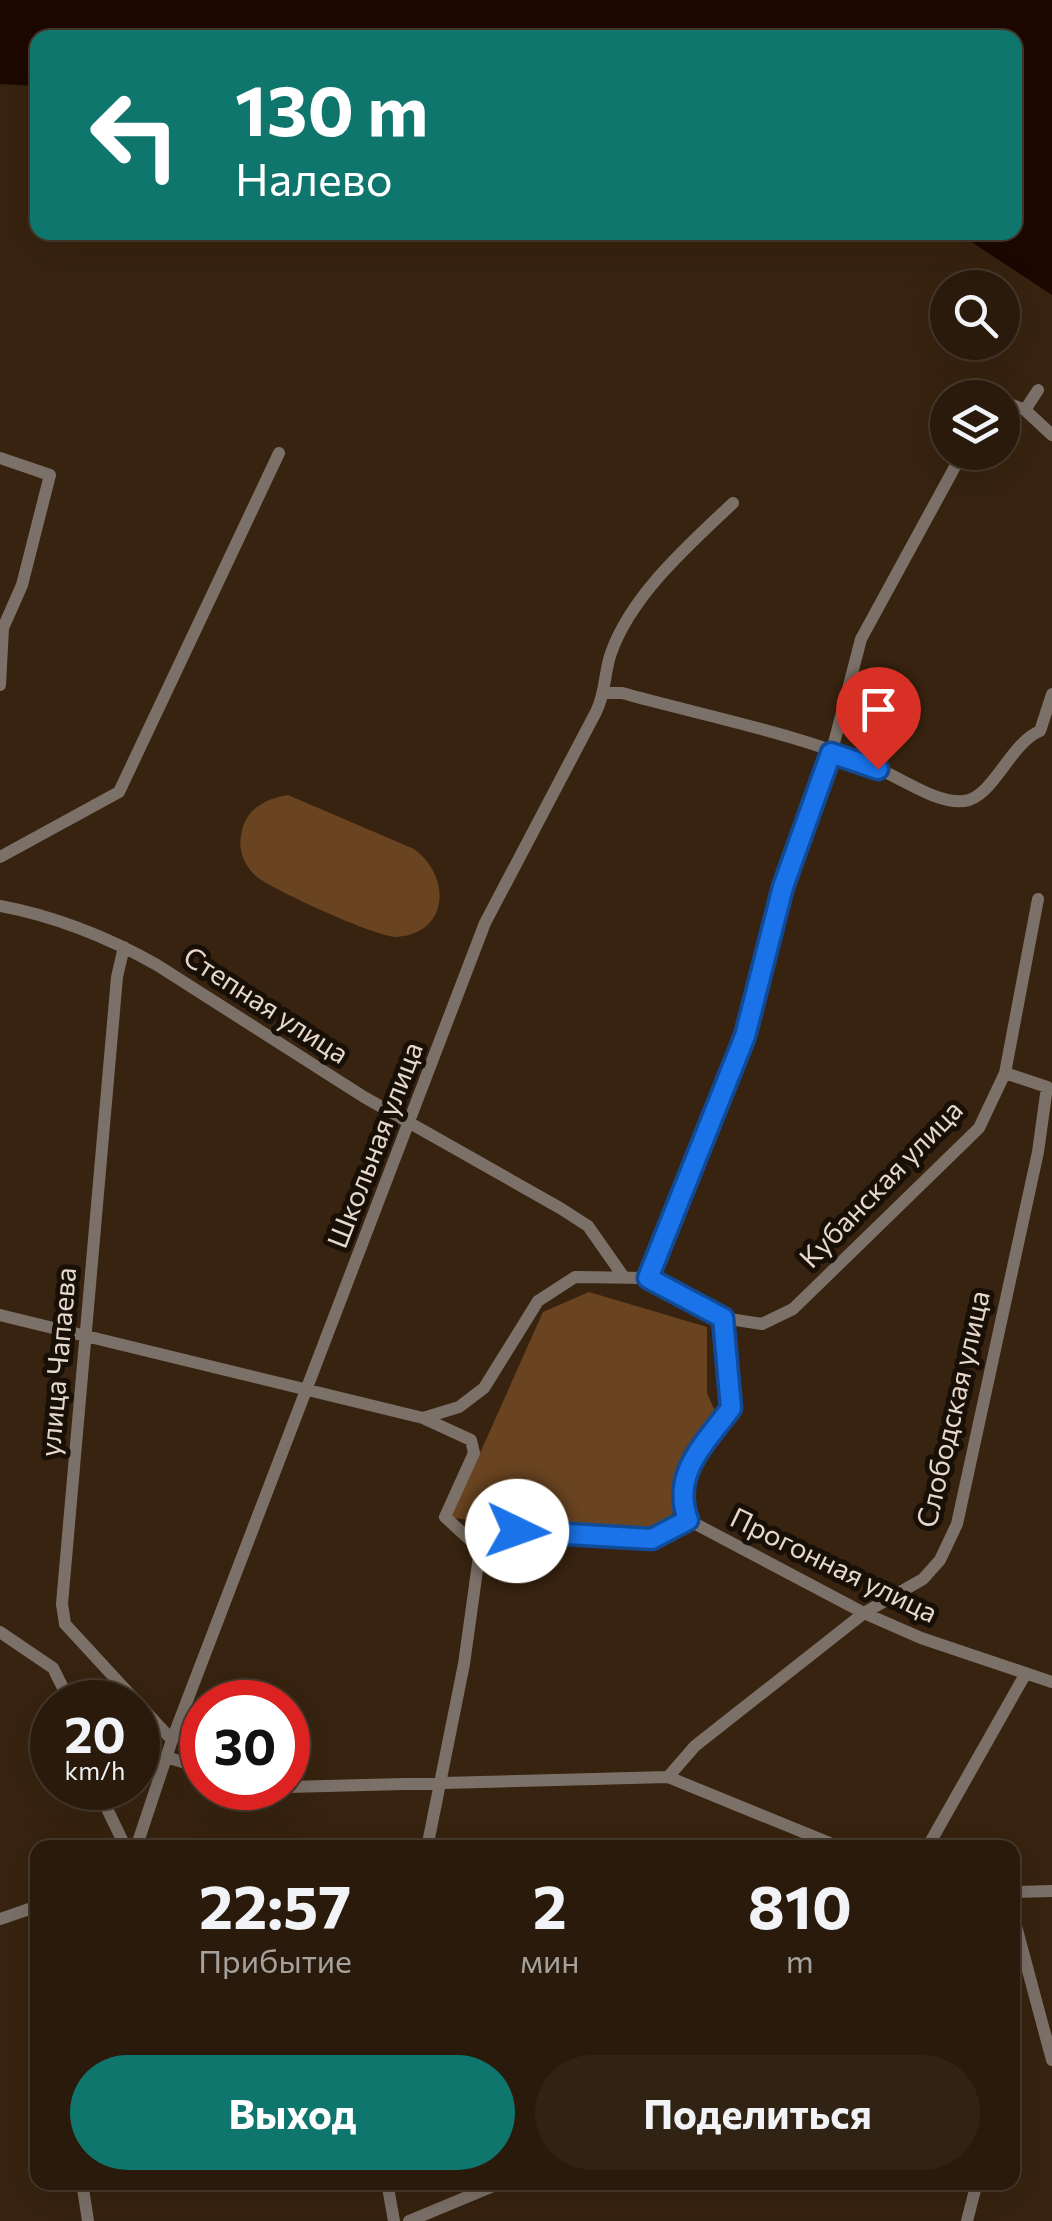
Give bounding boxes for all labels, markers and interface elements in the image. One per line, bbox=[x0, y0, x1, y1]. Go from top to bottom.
text: 130 m bbox=[235, 65, 428, 150]
icon: left bbox=[70, 70, 200, 200]
text: Налево bbox=[235, 150, 393, 205]
map controls bbox=[930, 270, 1020, 470]
button: search bbox=[930, 270, 1020, 360]
button: layers bbox=[930, 380, 1020, 470]
pin bbox=[836, 667, 921, 770]
icon: arrive bbox=[851, 682, 906, 737]
street label: Степная улица bbox=[178, 938, 355, 1070]
street label: Школьная улица bbox=[319, 1037, 429, 1252]
street label: Кубанская улица bbox=[792, 1092, 969, 1274]
street label: улица Чапаева bbox=[32, 1266, 82, 1458]
street label: Слободская улица bbox=[908, 1287, 996, 1530]
position arrow bbox=[465, 1479, 569, 1583]
street label: Прогонная улица bbox=[725, 1499, 943, 1629]
speed limit sign: 30 bbox=[180, 1680, 310, 1810]
text: 20 bbox=[64, 1702, 126, 1763]
text: km/h bbox=[65, 1755, 125, 1785]
text: 22:57 bbox=[199, 1868, 351, 1941]
text: 2 bbox=[533, 1868, 567, 1941]
text: 810 bbox=[748, 1868, 852, 1941]
text: Прибытие bbox=[198, 1940, 352, 1980]
text: мин bbox=[520, 1940, 580, 1980]
text: m bbox=[786, 1940, 814, 1980]
button: Выход bbox=[70, 2055, 515, 2170]
button: Поделиться bbox=[535, 2055, 980, 2170]

